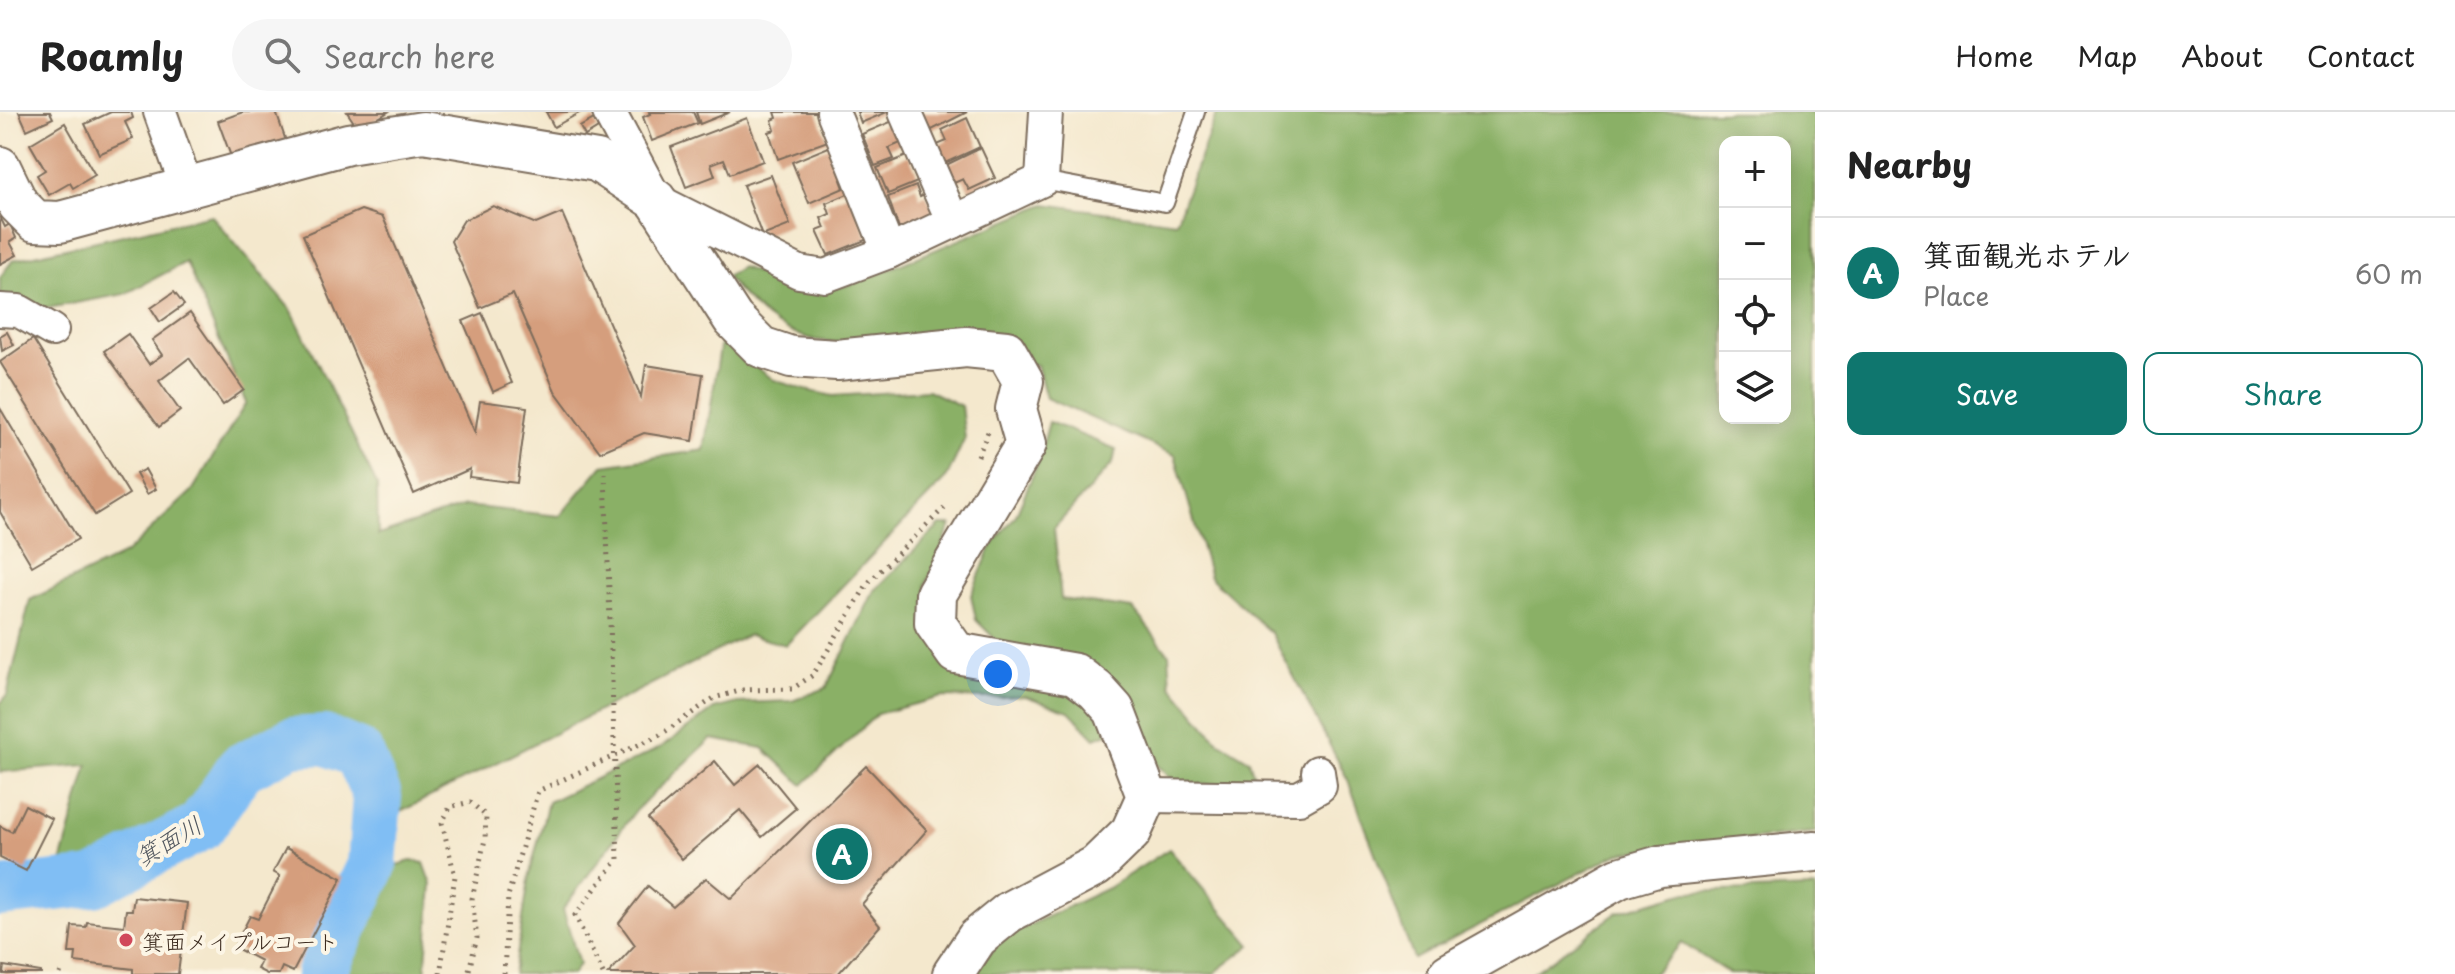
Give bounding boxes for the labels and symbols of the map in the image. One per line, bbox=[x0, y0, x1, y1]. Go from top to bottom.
your location bbox=[978, 654, 1018, 694]
water label: 箕面川 bbox=[128, 806, 208, 874]
pin: A bbox=[816, 824, 868, 884]
place label: 箕面メイプルコート bbox=[142, 924, 339, 957]
marker: 箕面メイプルコート bbox=[117, 931, 135, 949]

